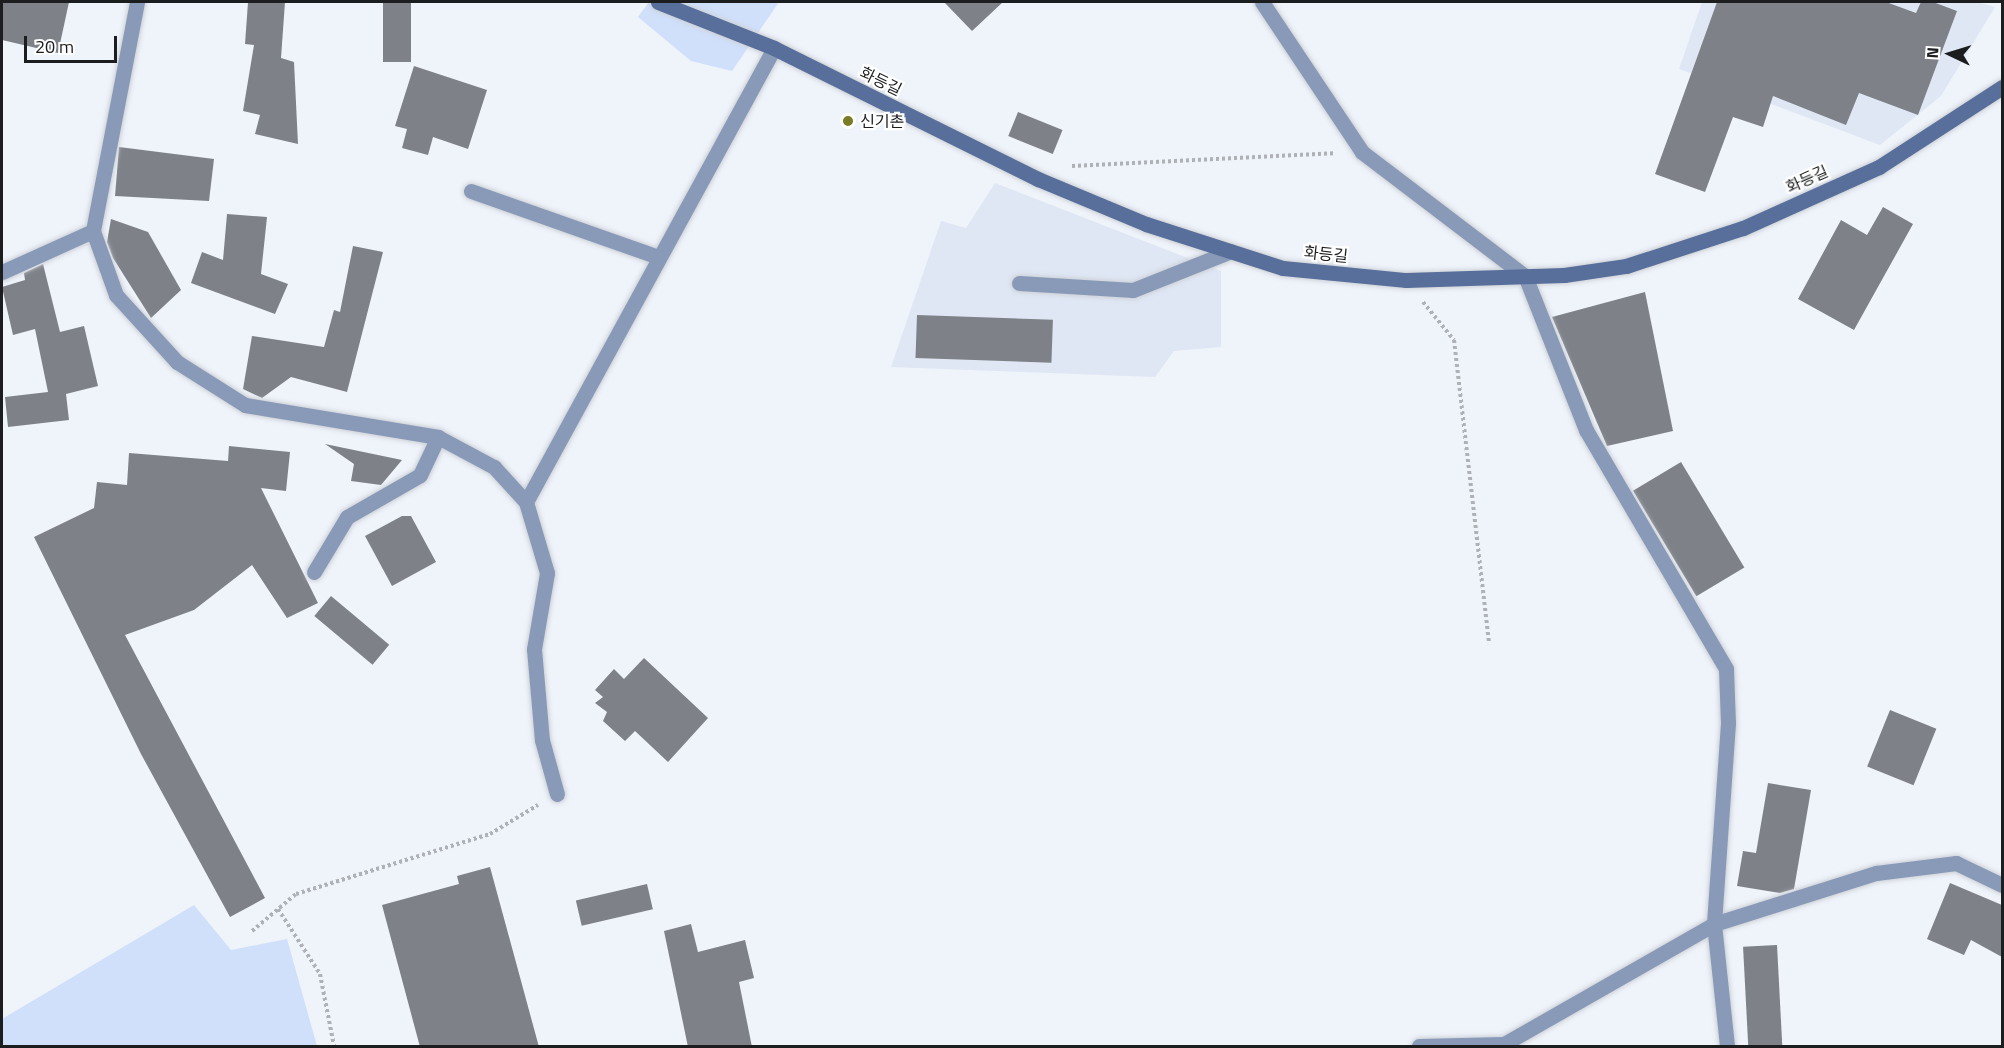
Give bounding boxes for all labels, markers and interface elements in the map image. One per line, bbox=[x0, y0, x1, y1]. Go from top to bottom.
scale bar bbox=[27, 24, 120, 62]
north arrow bbox=[1920, 24, 1980, 84]
text: 20 m bbox=[35, 33, 74, 60]
text: N bbox=[1920, 46, 1944, 59]
street label: 화등길 bbox=[857, 63, 905, 99]
place label: 신기촌 bbox=[860, 111, 904, 131]
marker: 신기촌 bbox=[841, 114, 855, 128]
street label: 화등길 bbox=[1783, 161, 1831, 197]
street label: 화등길 bbox=[1303, 242, 1349, 266]

